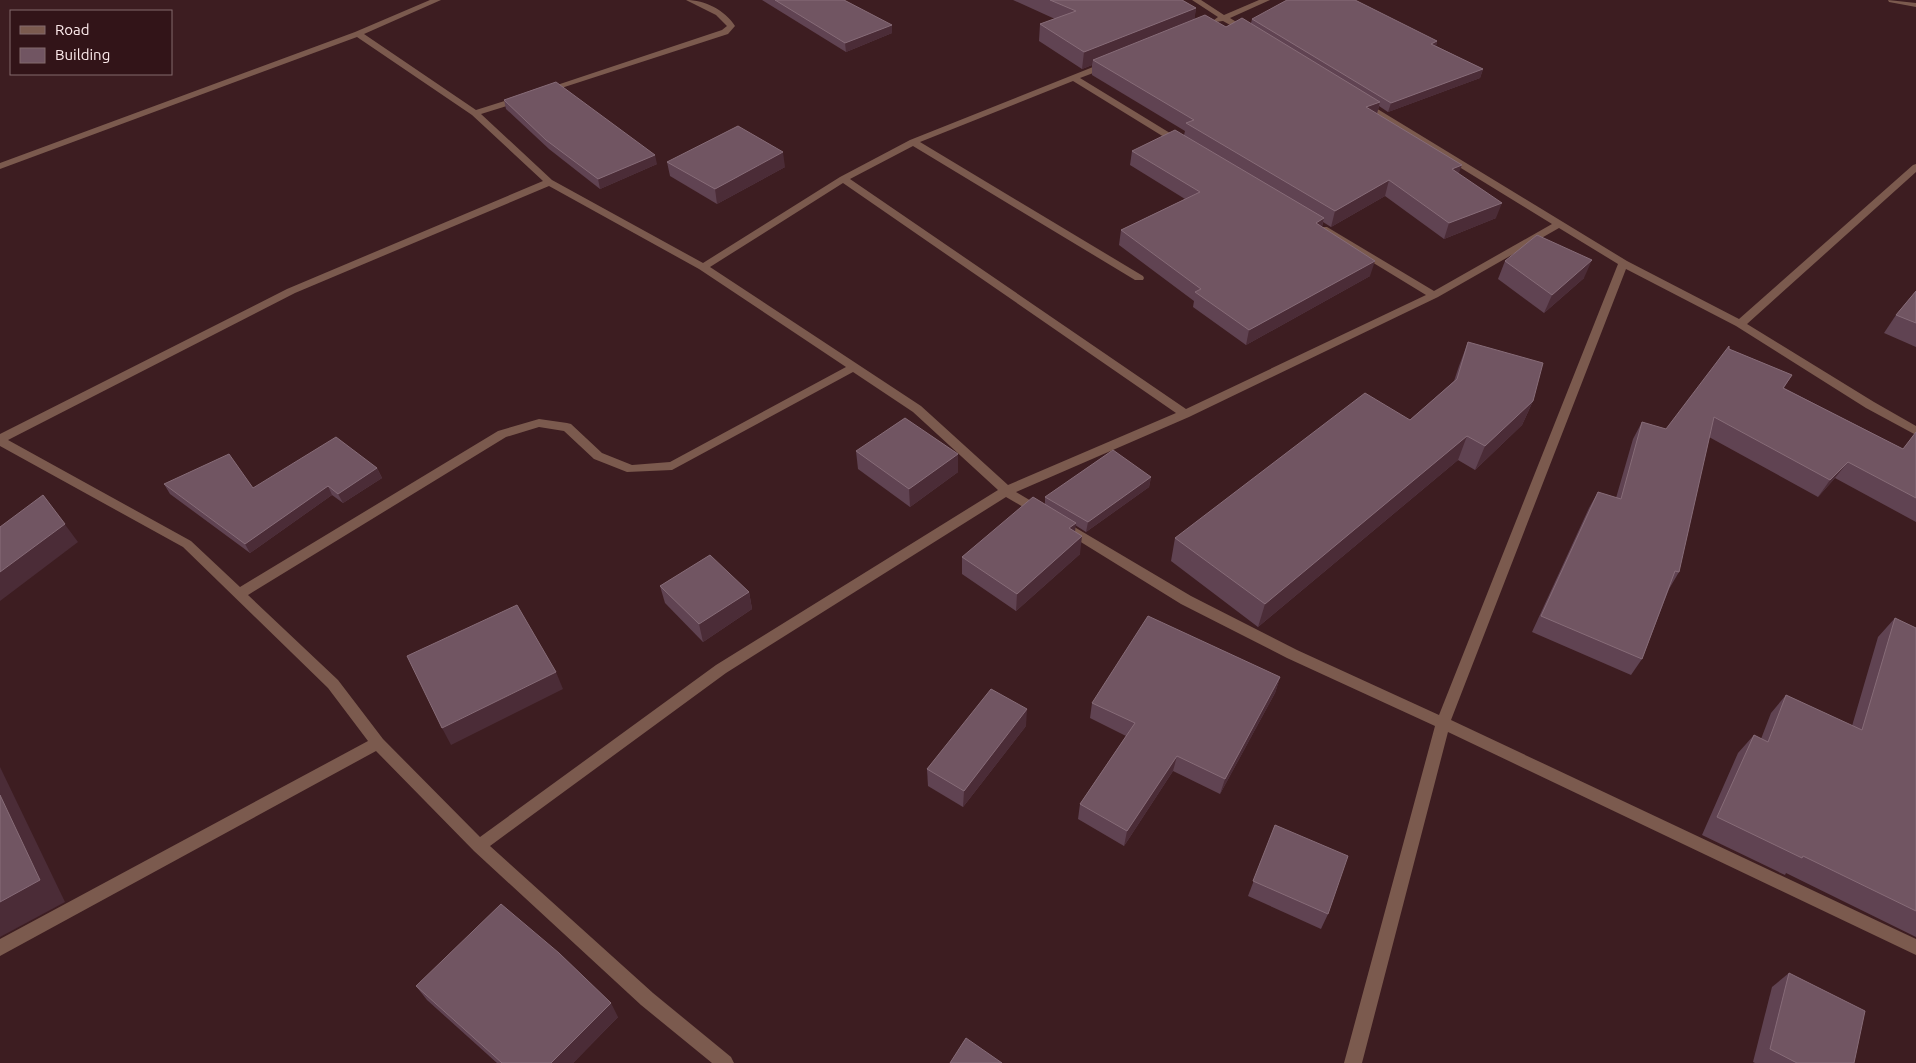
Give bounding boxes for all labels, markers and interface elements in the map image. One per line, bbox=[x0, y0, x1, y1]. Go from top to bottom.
legend bbox=[10, 10, 172, 75]
text: Road bbox=[55, 21, 90, 38]
text: Building bbox=[55, 46, 110, 63]

